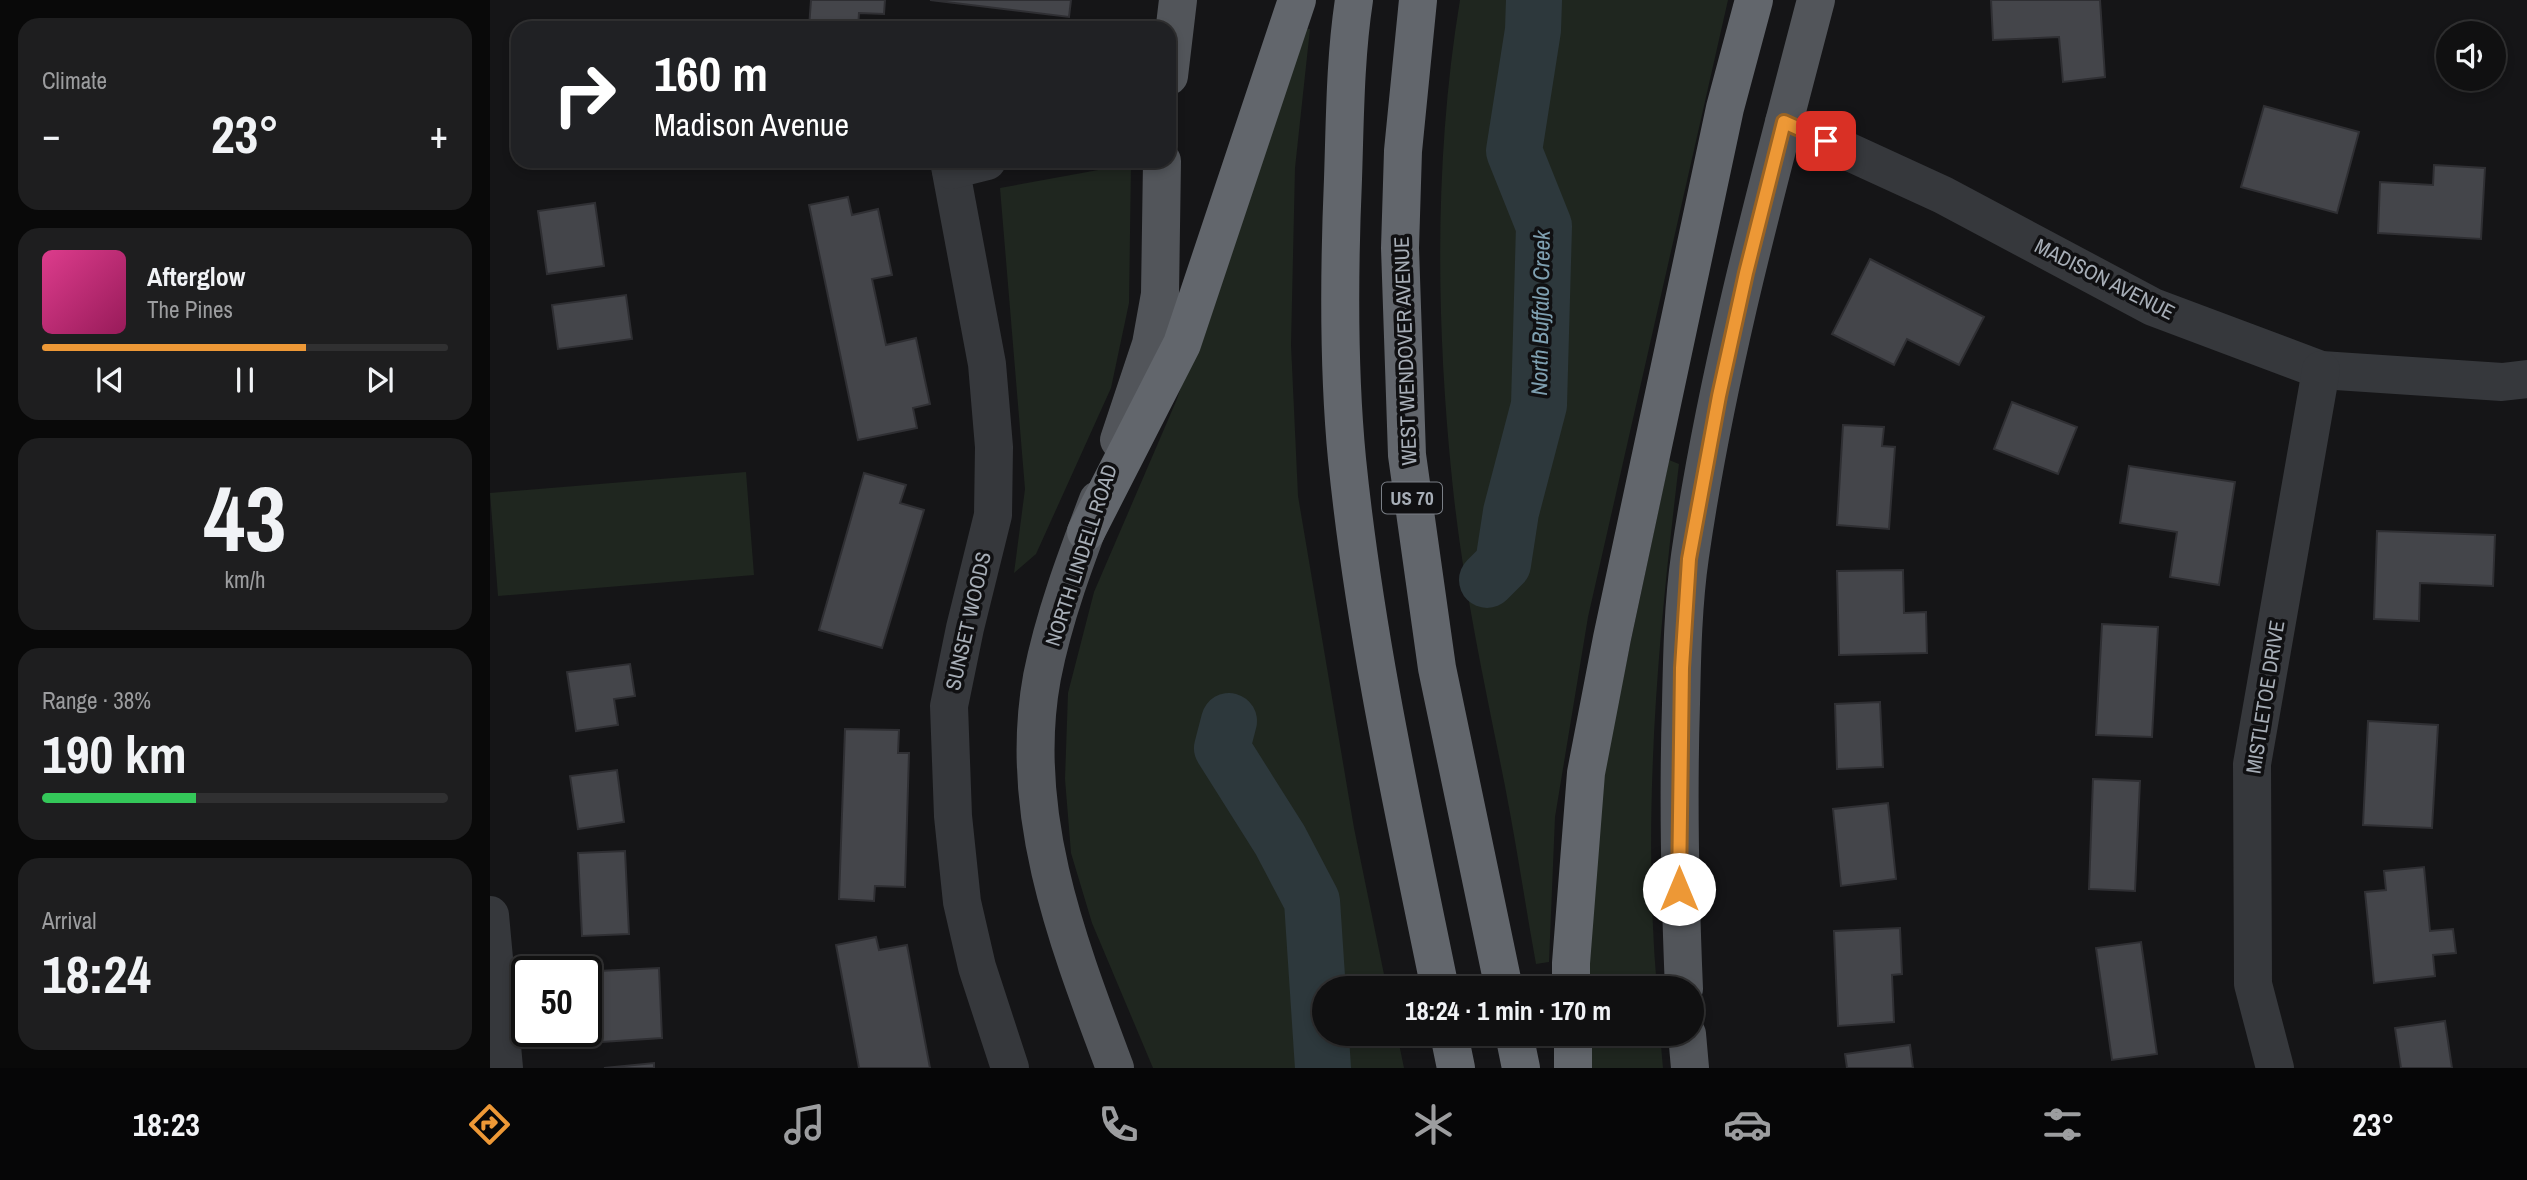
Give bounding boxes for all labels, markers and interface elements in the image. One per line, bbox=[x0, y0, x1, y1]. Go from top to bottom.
map controls bbox=[2436, 21, 2506, 91]
button: sound bbox=[2436, 21, 2506, 91]
text: 160 m bbox=[654, 40, 768, 106]
icon: right bbox=[539, 49, 630, 140]
text: Climate bbox=[42, 65, 107, 96]
text: 23° bbox=[211, 99, 279, 169]
text: Madison Avenue bbox=[654, 103, 849, 146]
text: − bbox=[42, 109, 60, 160]
text: + bbox=[430, 109, 448, 160]
pin bbox=[1796, 111, 1856, 171]
icon: arrive bbox=[1807, 122, 1845, 160]
water label: North Buffalo Creek bbox=[1523, 229, 1557, 396]
street label: MADISON AVENUE bbox=[2030, 231, 2180, 327]
street label: WEST WENDOVER AVENUE bbox=[1387, 236, 1423, 466]
text: Afterglow bbox=[147, 259, 245, 294]
text: The Pines bbox=[147, 294, 233, 325]
icon: previous bbox=[91, 361, 129, 399]
icon: pause bbox=[226, 361, 264, 399]
icon: next bbox=[361, 361, 399, 399]
text: 43 bbox=[204, 457, 287, 579]
street label: NORTH LINDELL ROAD bbox=[1038, 460, 1124, 650]
road number: US 70 bbox=[1382, 482, 1442, 513]
street label: SUNSET WOODS bbox=[938, 549, 998, 693]
text: km/h bbox=[225, 564, 265, 595]
street label: MISTLETOE DRIVE bbox=[2239, 618, 2291, 776]
text: Range · 38% bbox=[42, 685, 151, 716]
text: 190 km bbox=[42, 719, 187, 789]
position arrow bbox=[1642, 852, 1716, 926]
text: Arrival bbox=[42, 905, 97, 936]
text: 18:24 bbox=[42, 939, 151, 1009]
speed limit sign: 50 bbox=[511, 956, 602, 1047]
text: 18:24 · 1 min · 170 m bbox=[1405, 993, 1611, 1028]
icon: directions bbox=[465, 1100, 514, 1149]
icon: music bbox=[780, 1100, 829, 1149]
icon: phone bbox=[1094, 1100, 1143, 1149]
icon: climate bbox=[1409, 1100, 1458, 1149]
icon: car bbox=[1723, 1100, 1772, 1149]
icon: filters bbox=[2038, 1100, 2087, 1149]
text: 18:23 bbox=[133, 1103, 200, 1146]
text: 23° bbox=[2352, 1103, 2394, 1146]

